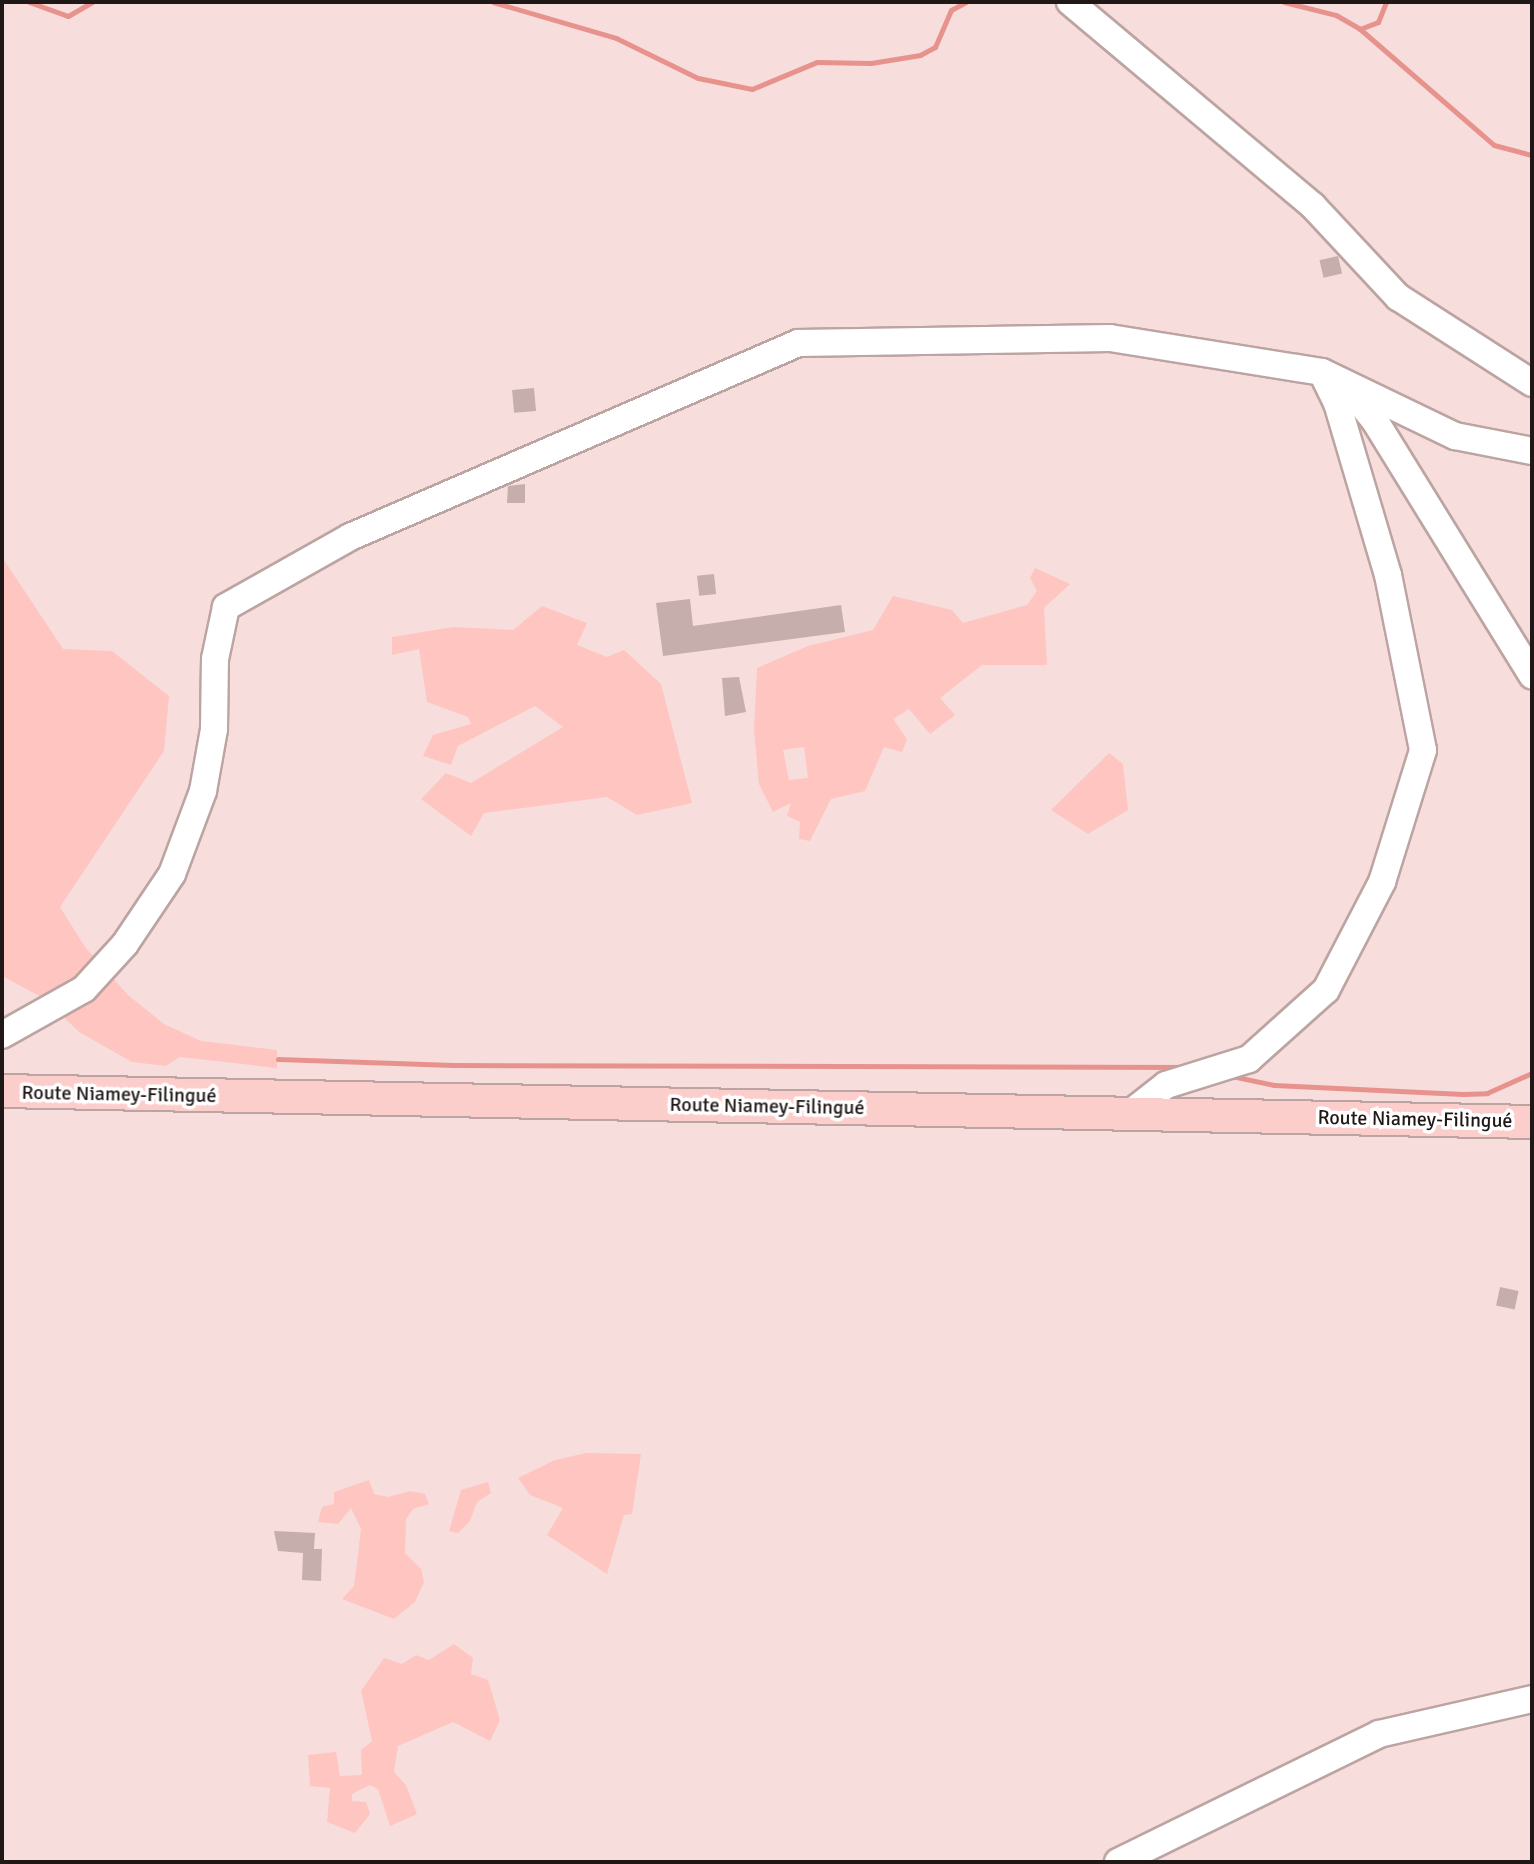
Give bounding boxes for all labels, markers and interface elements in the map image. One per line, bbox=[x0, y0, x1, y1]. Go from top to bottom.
street label: Route Niamey-Filingué bbox=[21, 1080, 217, 1108]
street label: Route Niamey-Filingué bbox=[669, 1092, 865, 1120]
street label: Route Niamey-Filingué bbox=[1317, 1105, 1513, 1133]

